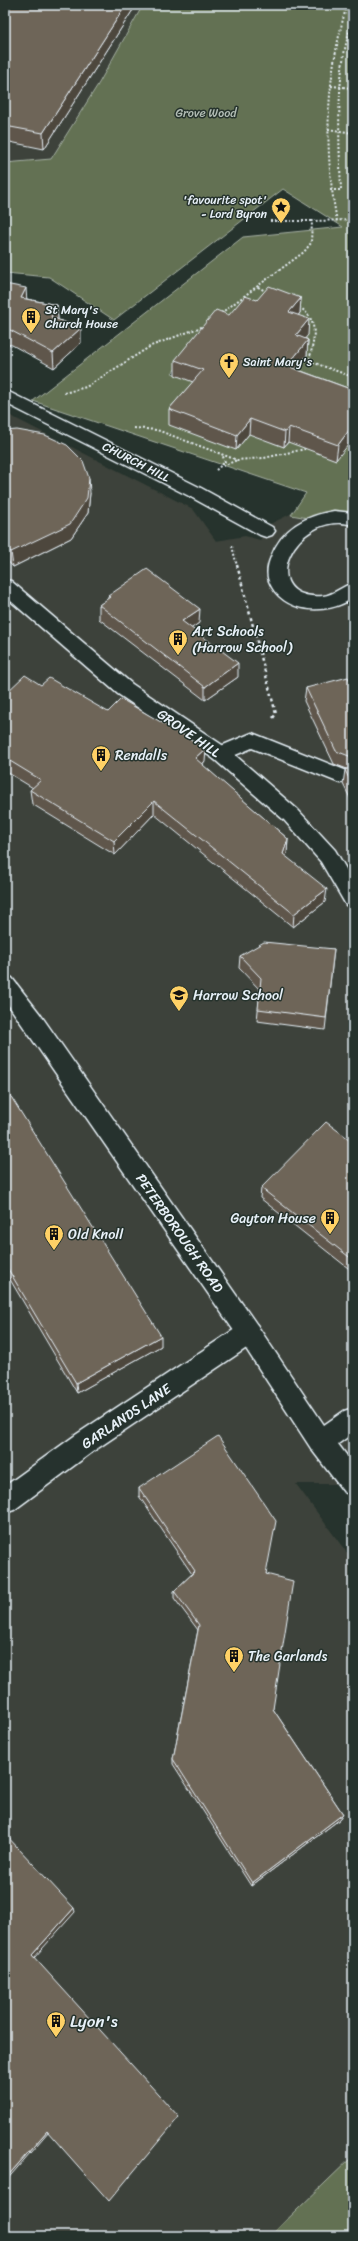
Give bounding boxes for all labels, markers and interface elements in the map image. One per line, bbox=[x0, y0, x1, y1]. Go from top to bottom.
park label: Grove Wood bbox=[175, 102, 237, 124]
place label: 'favourite spot' - Lord Byron bbox=[183, 189, 268, 225]
place icon: 'favourite spot' - Lord Byron bbox=[270, 196, 292, 224]
place label: St Mary's Church House bbox=[45, 299, 118, 335]
building icon: St Mary's Church House bbox=[20, 306, 42, 334]
church icon: Saint Mary's bbox=[218, 351, 240, 379]
place label: Saint Mary's bbox=[243, 351, 313, 373]
street label: CHURCH HILL bbox=[98, 436, 174, 489]
place label: Art Schools (Harrow School) bbox=[191, 619, 293, 660]
building icon: Art Schools (Harrow School) bbox=[167, 628, 189, 656]
street label: GROVE HILL bbox=[152, 702, 226, 765]
place label: Rendalls bbox=[115, 743, 168, 768]
building icon: Rendalls bbox=[90, 744, 112, 772]
place label: Harrow School bbox=[193, 983, 284, 1008]
school or university icon: Harrow School bbox=[168, 984, 190, 1012]
street label: PETERBOROUGH ROAD bbox=[129, 1168, 231, 1299]
place label: Gayton House bbox=[231, 1206, 316, 1231]
building icon: Gayton House bbox=[319, 1207, 341, 1235]
place label: Old Knoll bbox=[68, 1222, 124, 1247]
building icon: Old Knoll bbox=[43, 1223, 65, 1251]
street label: GARLANDS LANE bbox=[76, 1376, 178, 1456]
place label: The Garlands bbox=[248, 1644, 327, 1669]
building icon: The Garlands bbox=[223, 1645, 245, 1673]
place label: Lyon's bbox=[70, 2006, 118, 2036]
building icon: Lyon's bbox=[45, 2010, 67, 2038]

